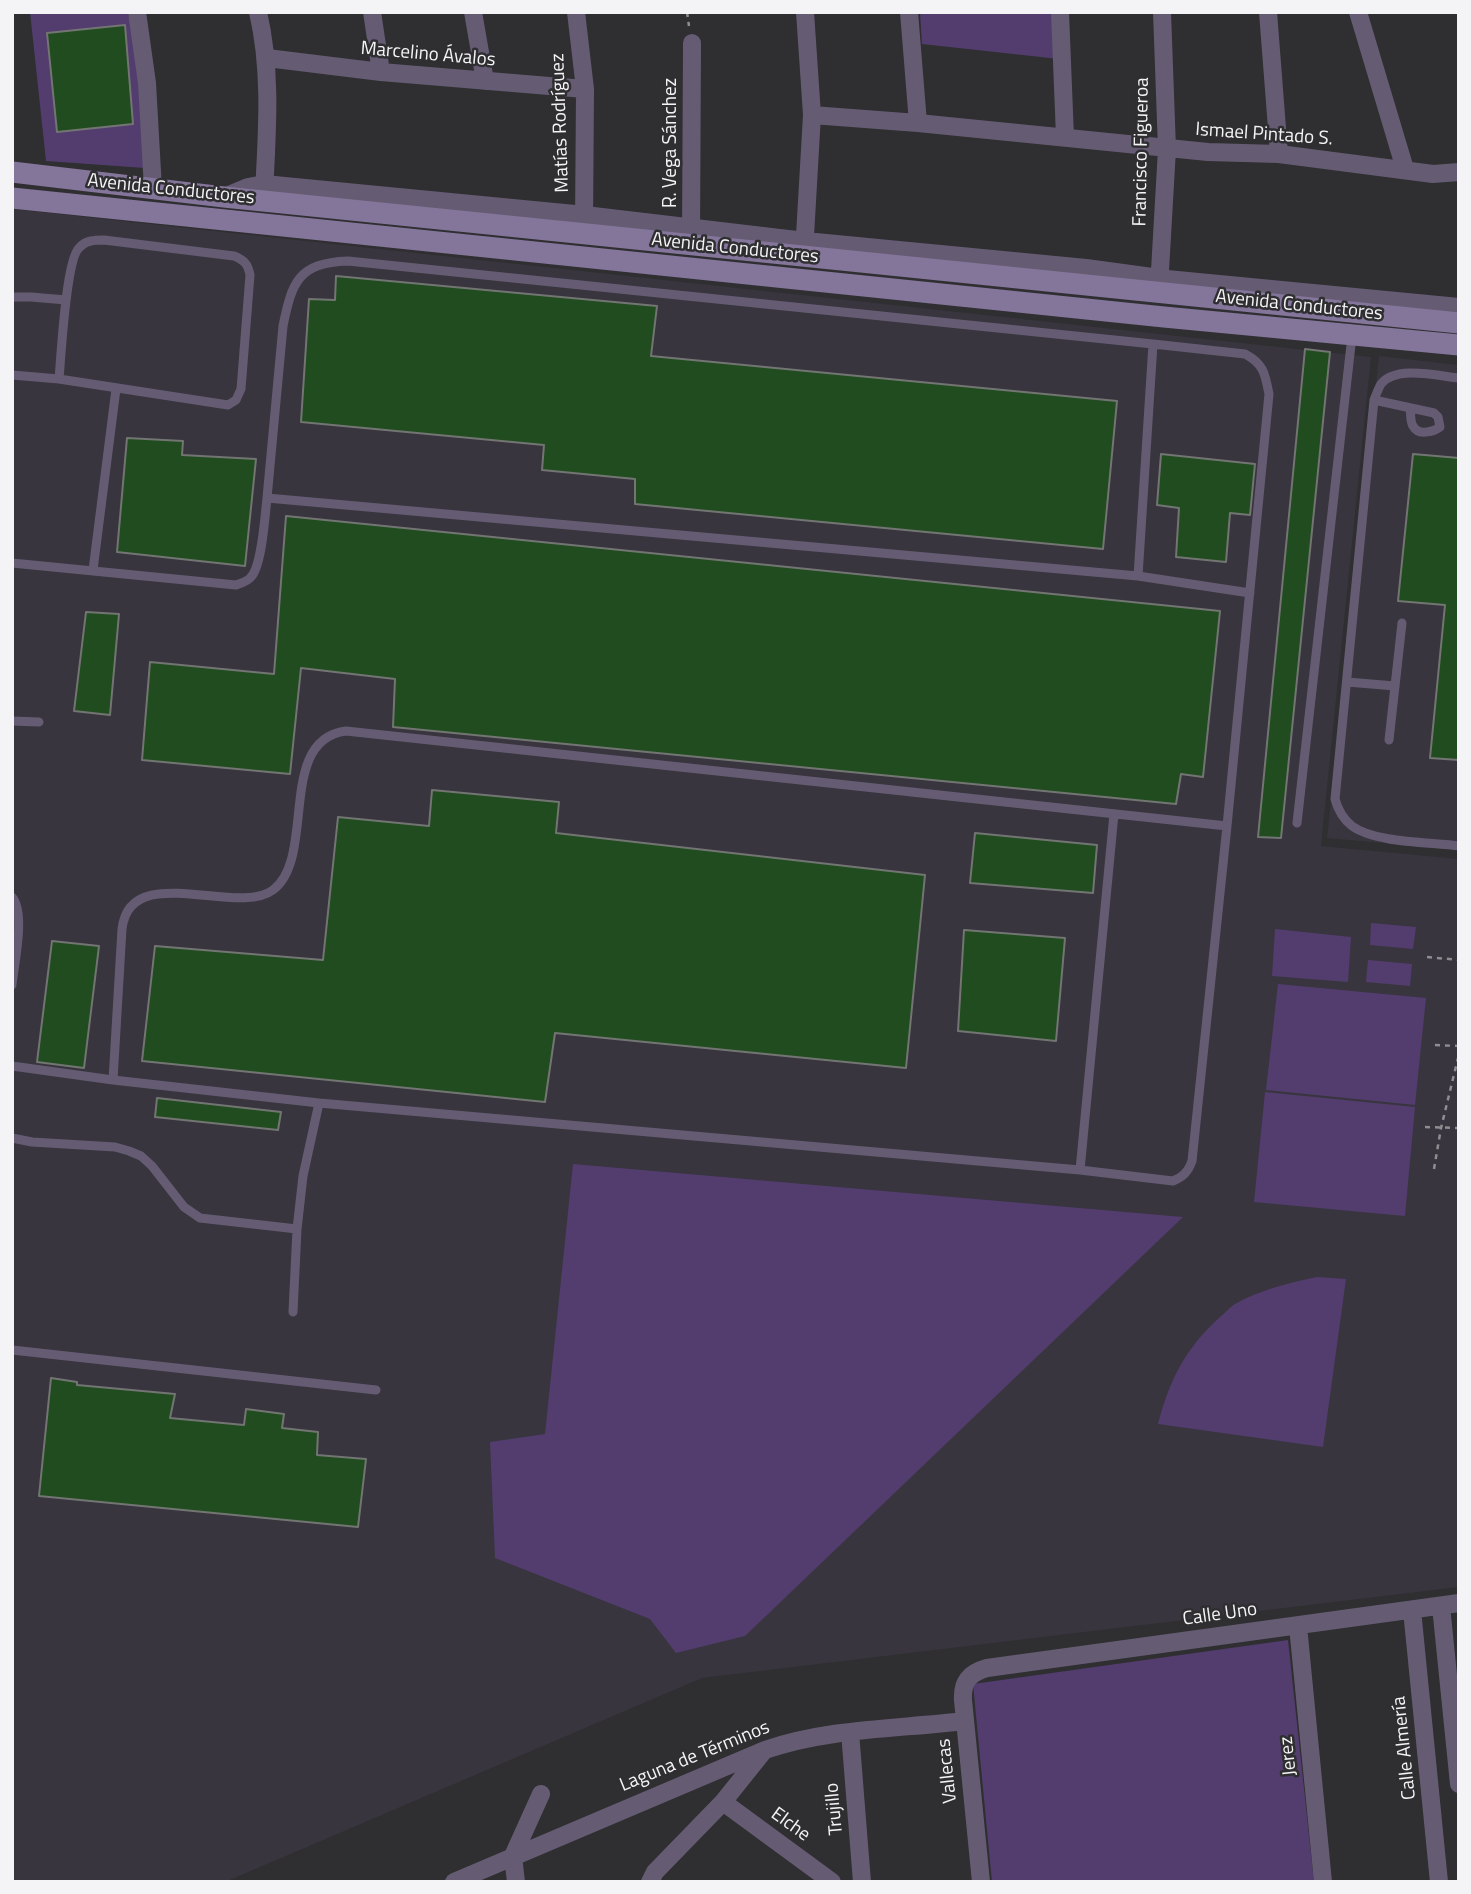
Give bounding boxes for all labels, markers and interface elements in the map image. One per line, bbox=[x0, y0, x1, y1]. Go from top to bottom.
street label: Marcelino Ávalos bbox=[360, 38, 496, 72]
street label: Matías Rodríguez bbox=[547, 53, 575, 193]
street label: Francisco Figueroa bbox=[1129, 77, 1155, 227]
street label: R. Vega Sánchez bbox=[660, 78, 682, 208]
street label: Ismael Pintado S. bbox=[1195, 119, 1333, 151]
street label: Avenida Conductores bbox=[86, 170, 256, 210]
street label: Avenida Conductores bbox=[650, 229, 820, 269]
street label: Avenida Conductores bbox=[1214, 286, 1384, 326]
street label: Calle Uno bbox=[1181, 1599, 1259, 1631]
street label: Calle Almería bbox=[1388, 1695, 1422, 1801]
street label: Laguna de Términos bbox=[617, 1717, 773, 1797]
street label: Jerez bbox=[1276, 1735, 1302, 1777]
street label: Vallecas bbox=[933, 1737, 963, 1805]
street label: Trujillo bbox=[821, 1782, 849, 1836]
street label: Elche bbox=[766, 1803, 814, 1847]

